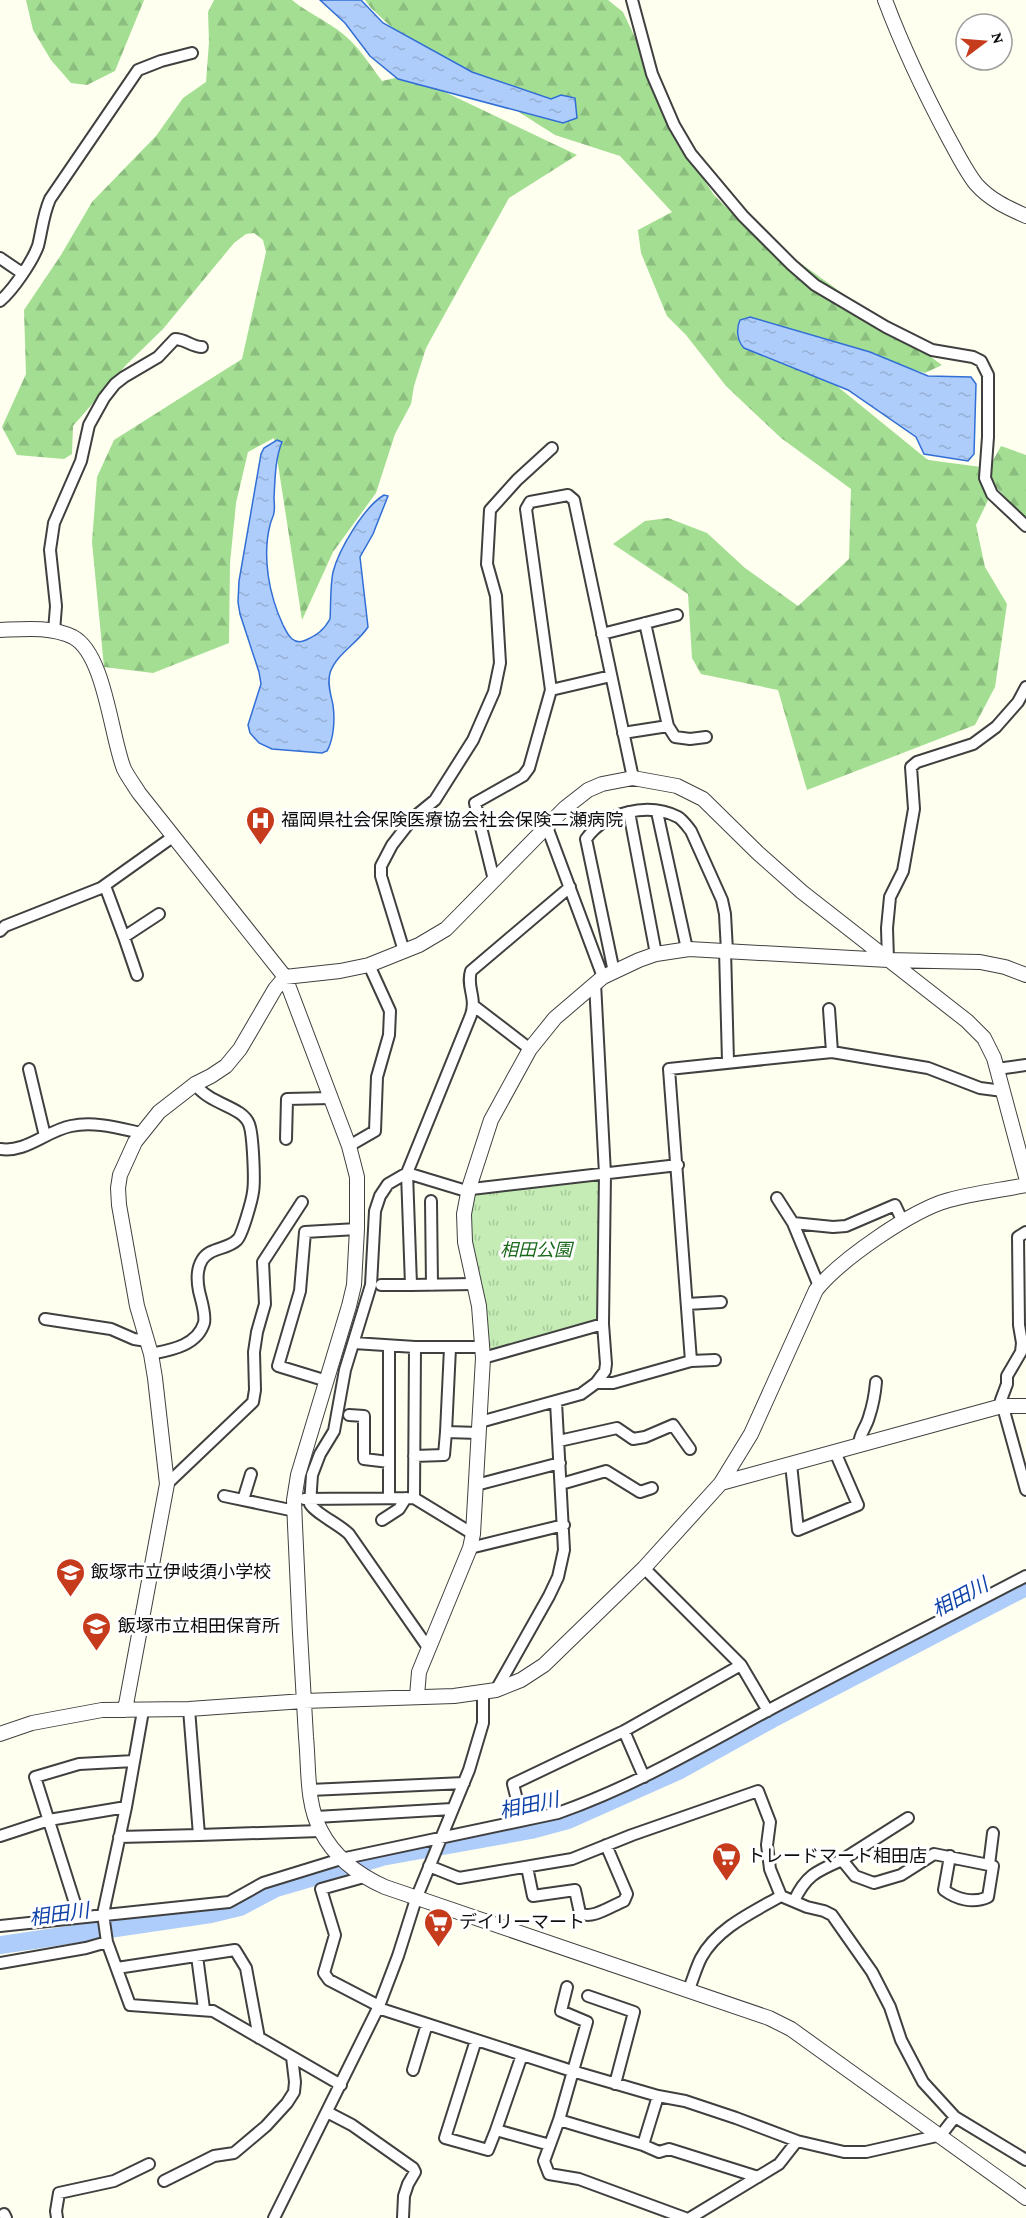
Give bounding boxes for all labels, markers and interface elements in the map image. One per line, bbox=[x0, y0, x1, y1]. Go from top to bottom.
north arrow bbox=[954, 12, 1014, 72]
text: N bbox=[988, 30, 1008, 46]
hospital icon: 福岡県社会保険医療協会社会保険二瀬病院 bbox=[244, 804, 276, 846]
place label: 福岡県社会保険医療協会社会保険二瀬病院 bbox=[281, 810, 623, 830]
park label: 相田公園 bbox=[500, 1240, 575, 1260]
school or university icon: 飯塚市立伊岐須小学校 bbox=[54, 1556, 86, 1598]
place label: 飯塚市立伊岐須小学校 bbox=[91, 1562, 271, 1582]
water label: 相田川 bbox=[928, 1572, 993, 1621]
school or university icon: 飯塚市立相田保育所 bbox=[81, 1610, 113, 1652]
place label: 飯塚市立相田保育所 bbox=[118, 1616, 280, 1636]
water label: 相田川 bbox=[497, 1788, 563, 1822]
supermarket icon: トレードマート相田店 bbox=[710, 1840, 742, 1882]
place label: トレードマート相田店 bbox=[747, 1846, 927, 1866]
water label: 相田川 bbox=[28, 1899, 92, 1929]
supermarket icon: デイリーマート bbox=[422, 1906, 454, 1948]
place label: デイリーマート bbox=[459, 1912, 585, 1932]

